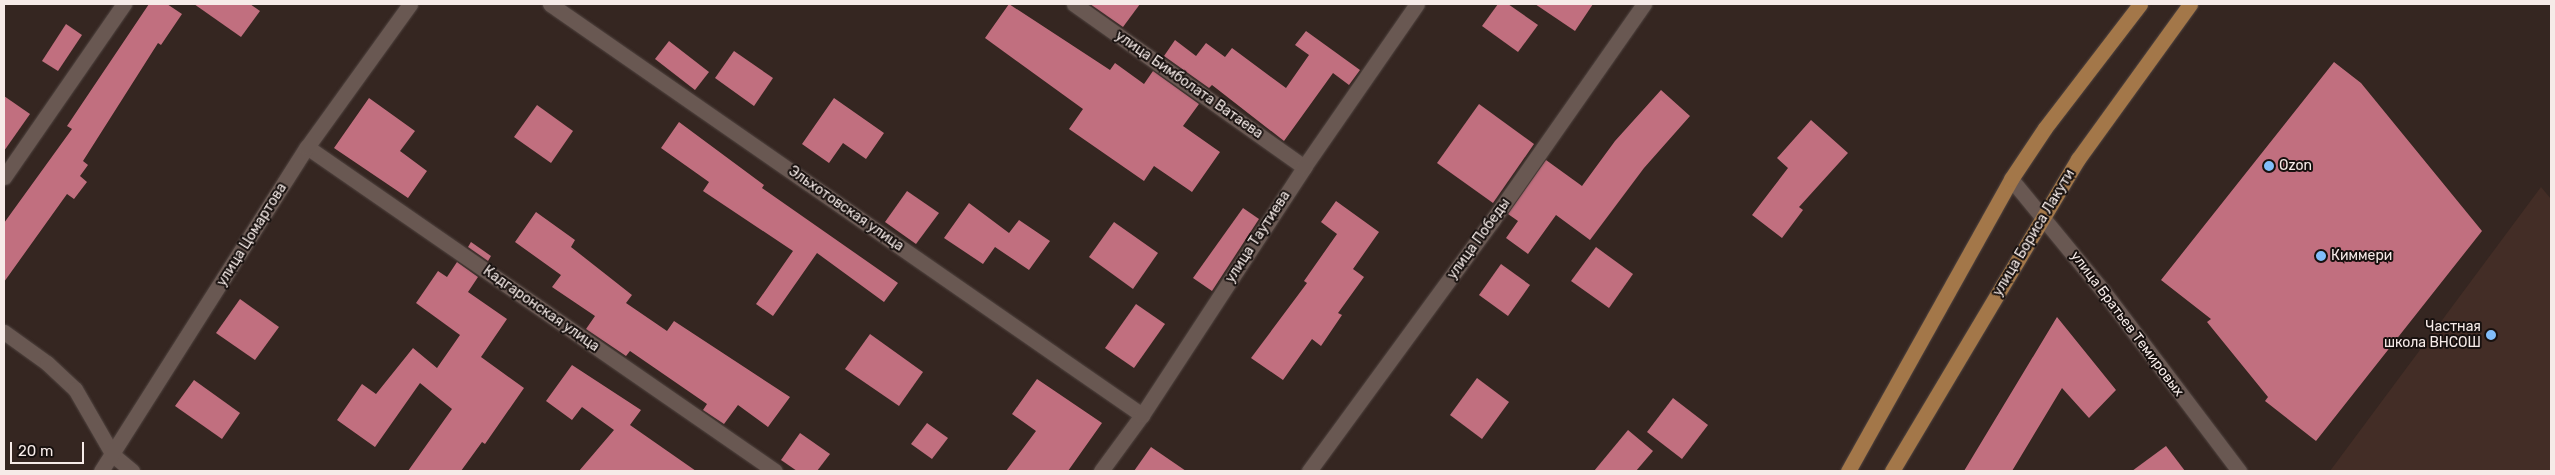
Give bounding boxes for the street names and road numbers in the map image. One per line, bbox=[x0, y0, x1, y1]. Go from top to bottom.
street label: улица Бимболата Ватаева bbox=[1112, 28, 1266, 142]
street label: Эльхотовская улица bbox=[785, 163, 907, 255]
street label: улица Бориса Лакути bbox=[1989, 167, 2079, 299]
street label: улица Цомартова bbox=[214, 180, 290, 290]
street label: улица Таутиева bbox=[1222, 188, 1294, 286]
street label: улица Победы bbox=[1444, 195, 1514, 283]
street label: улица Братьев Темировых bbox=[2067, 248, 2187, 400]
street label: Кадгаронская улица bbox=[480, 263, 602, 355]

